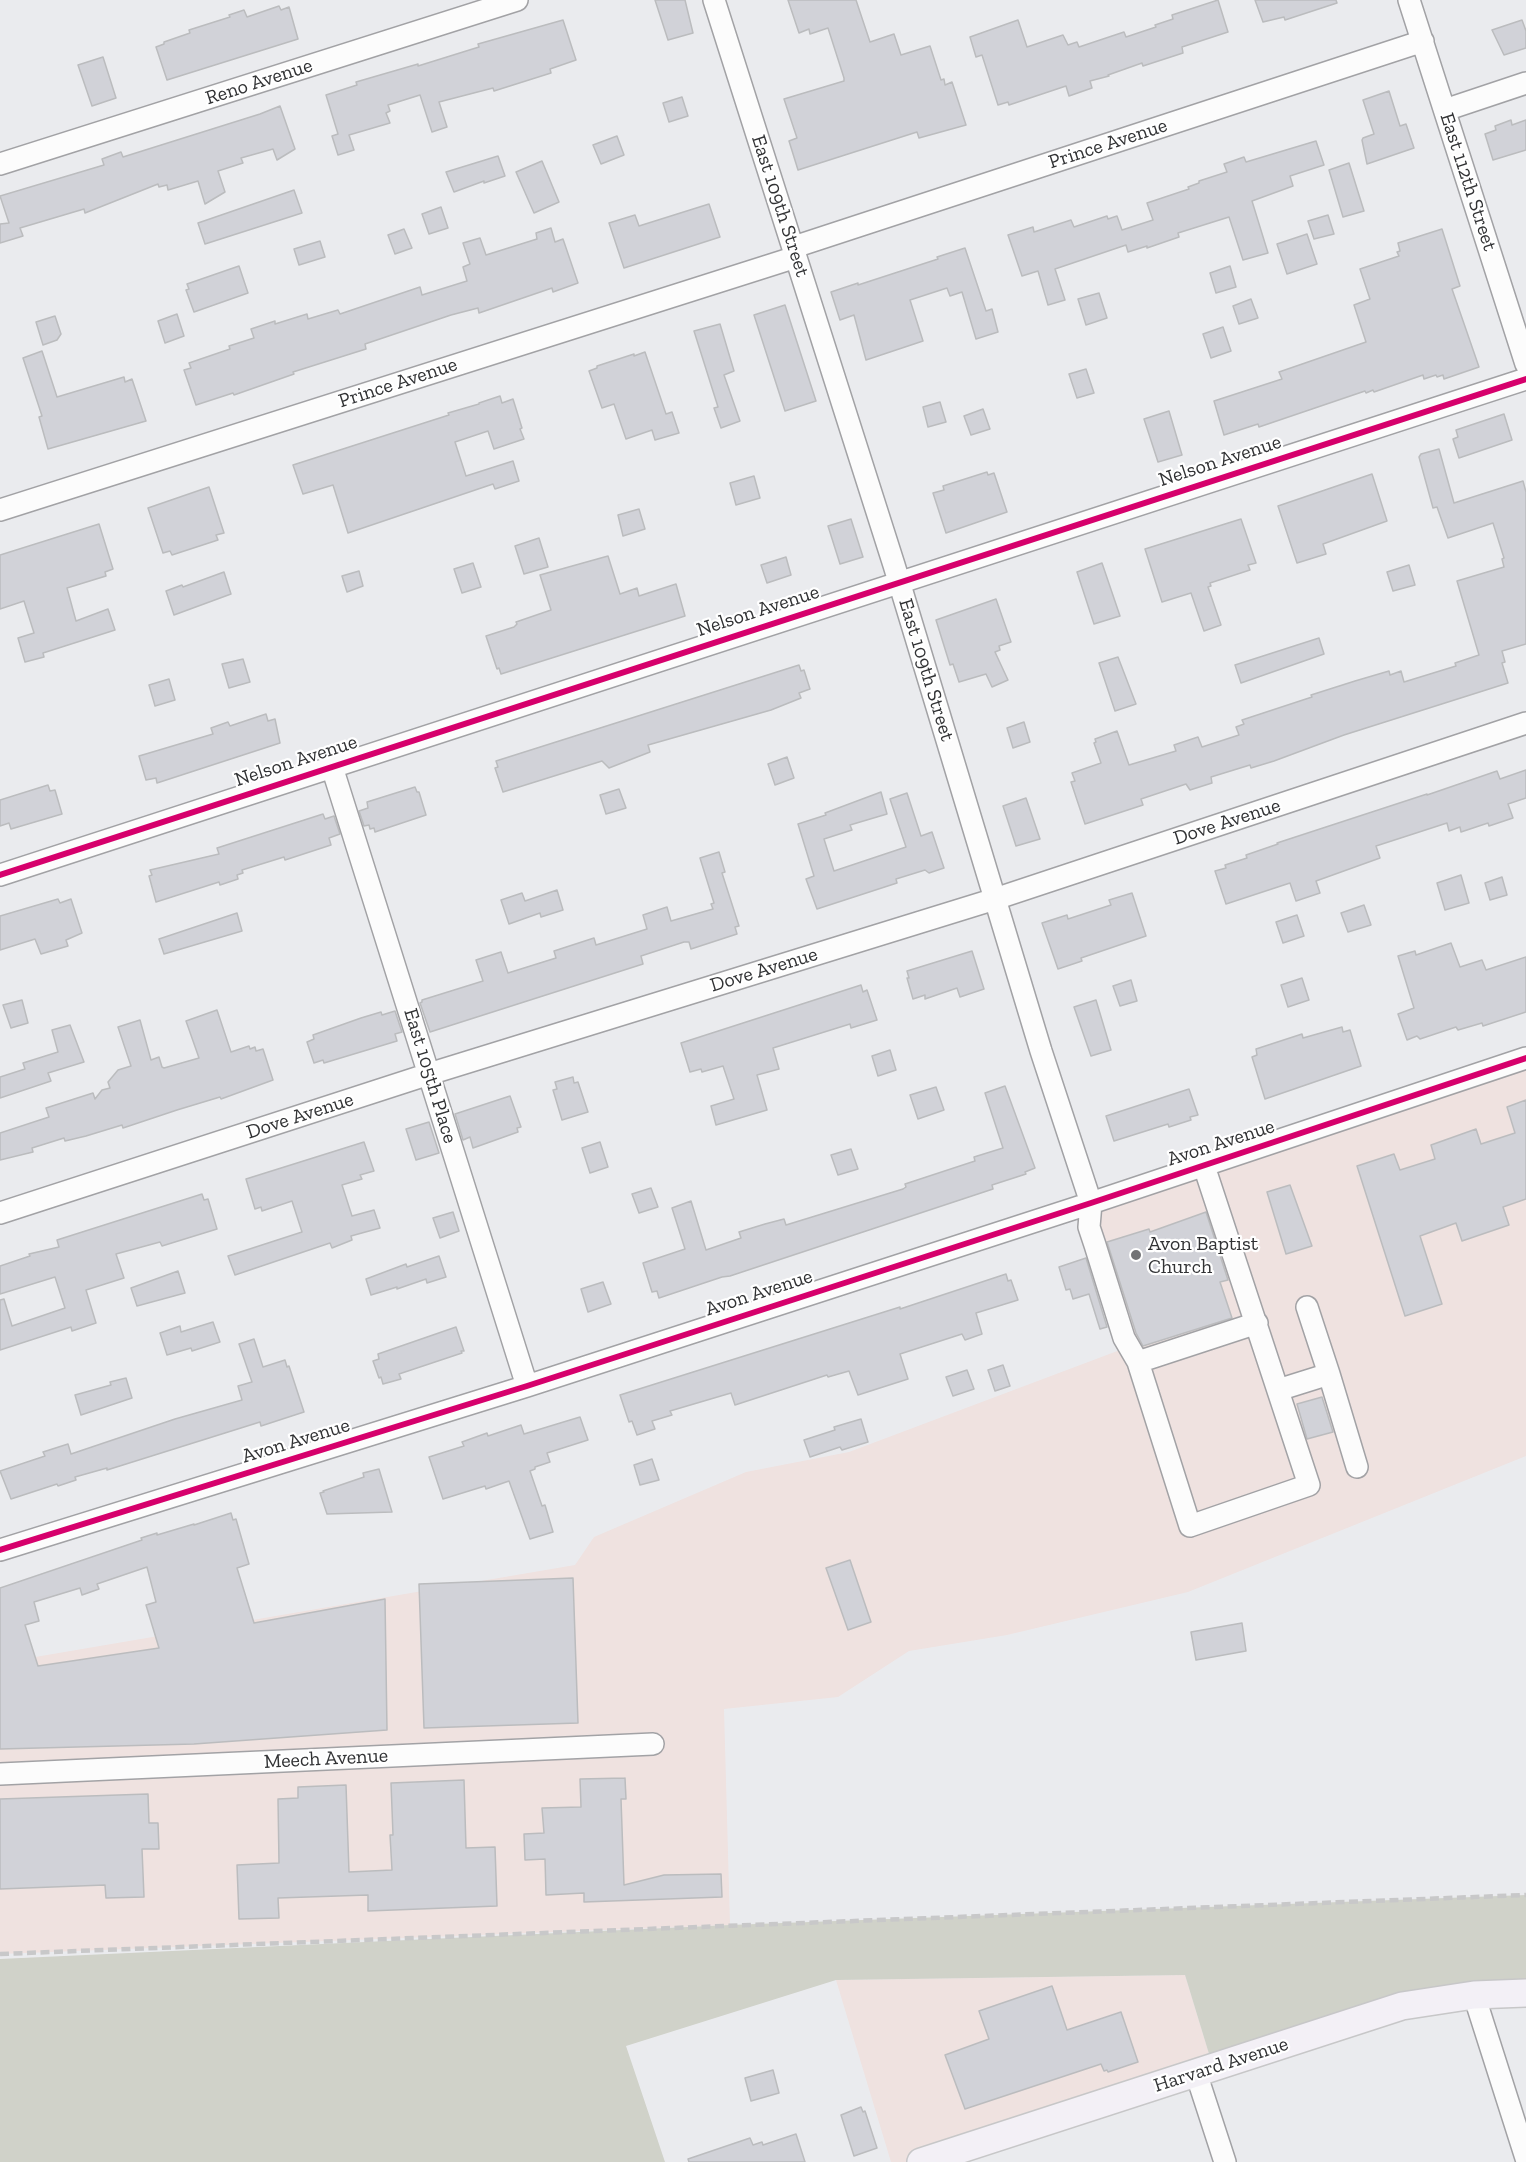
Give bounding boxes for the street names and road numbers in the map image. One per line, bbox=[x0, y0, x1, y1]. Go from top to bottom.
street label: Reno Avenue bbox=[202, 53, 316, 111]
street label: East 112th Street bbox=[1434, 110, 1502, 254]
street label: Prince Avenue bbox=[1046, 114, 1170, 174]
street label: East 109th Street bbox=[746, 132, 814, 280]
street label: Prince Avenue bbox=[336, 353, 460, 413]
street label: Nelson Avenue bbox=[1156, 430, 1284, 492]
street label: Nelson Avenue bbox=[694, 580, 822, 642]
street label: East 109th Street bbox=[893, 596, 959, 744]
street label: Nelson Avenue bbox=[232, 730, 360, 792]
street label: Dove Avenue bbox=[1170, 793, 1284, 851]
street label: Dove Avenue bbox=[707, 942, 821, 998]
street label: East 105th Place bbox=[398, 1006, 462, 1146]
street label: Dove Avenue bbox=[243, 1087, 357, 1145]
street label: Avon Avenue bbox=[1164, 1114, 1278, 1172]
street label: Avon Avenue bbox=[702, 1264, 816, 1322]
street label: Avon Avenue bbox=[239, 1413, 353, 1469]
street label: Meech Avenue bbox=[263, 1744, 389, 1774]
street label: Harvard Avenue bbox=[1151, 2032, 1291, 2098]

